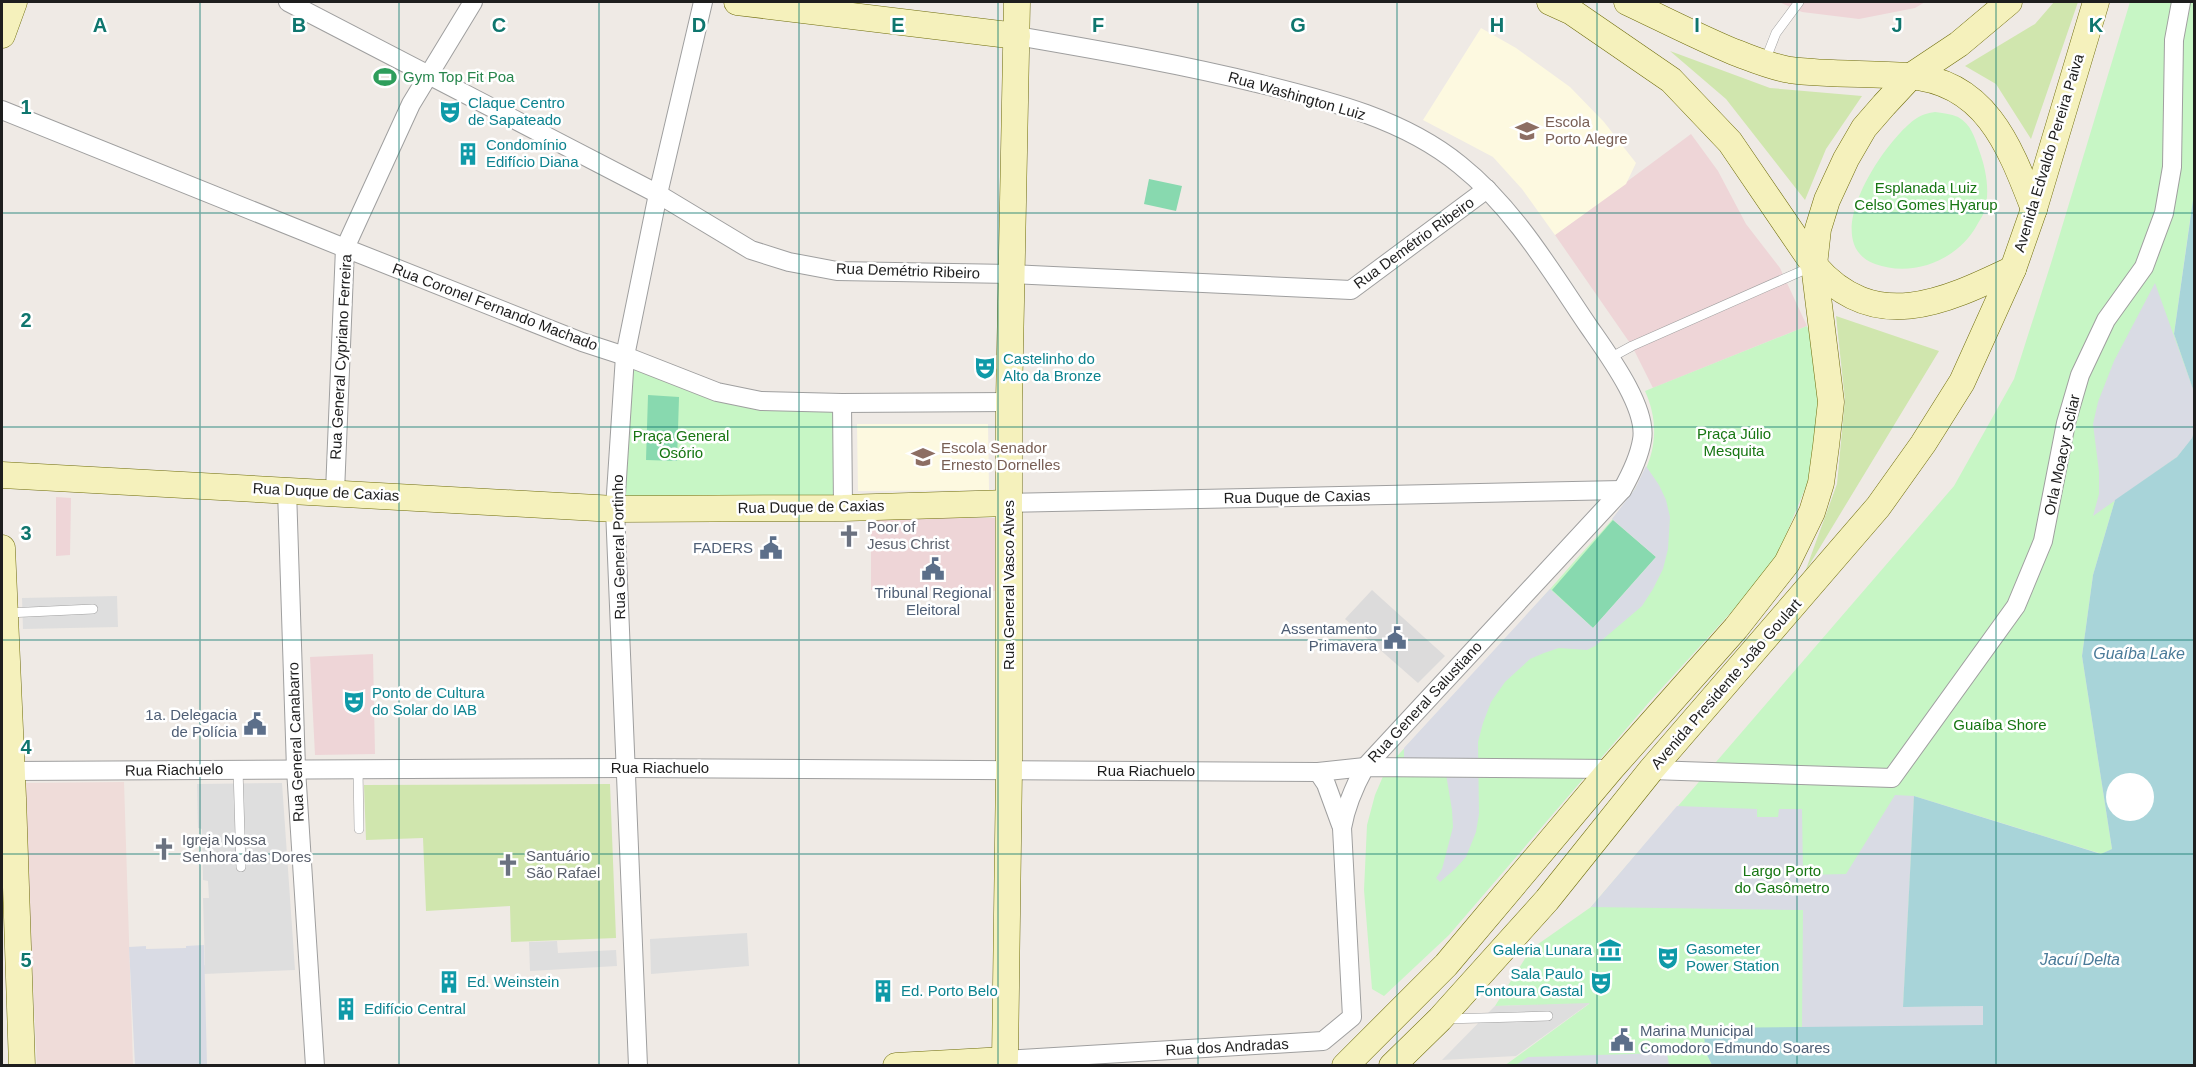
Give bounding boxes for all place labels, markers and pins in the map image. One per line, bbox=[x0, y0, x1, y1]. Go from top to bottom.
sports icon: Gym Top Fit Poa bbox=[372, 64, 398, 90]
place label: Gym Top Fit Poa bbox=[403, 68, 515, 85]
place label: Claque Centro de Sapateado bbox=[468, 94, 565, 128]
theatre icon: Claque Centro de Sapateado bbox=[437, 99, 463, 125]
place label: Escola Porto Alegre bbox=[1545, 113, 1628, 147]
school or university icon: Escola Porto Alegre bbox=[1514, 118, 1540, 144]
place label: Condomínio Edifício Diana bbox=[486, 136, 579, 170]
building icon: Condomínio Edifício Diana bbox=[455, 141, 481, 167]
place label: Castelinho do Alto da Bronze bbox=[1003, 350, 1101, 384]
theatre icon: Castelinho do Alto da Bronze bbox=[972, 355, 998, 381]
place label: Escola Senador Ernesto Dornelles bbox=[941, 439, 1060, 473]
school or university icon: Escola Senador Ernesto Dornelles bbox=[910, 444, 936, 470]
place label: Poor of Jesus Christ bbox=[867, 518, 950, 552]
church icon: Poor of Jesus Christ bbox=[836, 523, 862, 549]
public building icon: FADERS bbox=[758, 535, 784, 561]
place label: FADERS bbox=[693, 539, 753, 556]
public building icon: Tribunal Regional Eleitoral bbox=[920, 556, 946, 582]
place label: Tribunal Regional Eleitoral bbox=[874, 584, 992, 618]
place label: Assentamento Primavera bbox=[1281, 620, 1378, 654]
public building icon: Assentamento Primavera bbox=[1382, 625, 1408, 651]
place label: Ponto de Cultura do Solar do IAB bbox=[372, 684, 485, 718]
theatre icon: Ponto de Cultura do Solar do IAB bbox=[341, 689, 367, 715]
place label: 1a. Delegacia de Polícia bbox=[145, 706, 238, 740]
public building icon: 1a. Delegacia de Polícia bbox=[242, 711, 268, 737]
place label: Igreja Nossa Senhora das Dores bbox=[182, 831, 311, 865]
church icon: Igreja Nossa Senhora das Dores bbox=[151, 836, 177, 862]
place label: Santuário São Rafael bbox=[526, 847, 600, 881]
church icon: Santuário São Rafael bbox=[495, 852, 521, 878]
museum icon: Galeria Lunara bbox=[1597, 937, 1623, 963]
place label: Gasometer Power Station bbox=[1686, 940, 1779, 974]
place label: Galeria Lunara bbox=[1493, 941, 1593, 958]
theatre icon: Gasometer Power Station bbox=[1655, 945, 1681, 971]
place label: Sala Paulo Fontoura Gastal bbox=[1475, 965, 1583, 999]
building icon: Ed. Weinstein bbox=[436, 969, 462, 995]
theatre icon: Sala Paulo Fontoura Gastal bbox=[1588, 970, 1614, 996]
place label: Ed. Weinstein bbox=[467, 973, 559, 990]
building icon: Ed. Porto Belo bbox=[870, 978, 896, 1004]
place label: Ed. Porto Belo bbox=[901, 982, 998, 999]
building icon: Edifício Central bbox=[333, 996, 359, 1022]
place label: Edifício Central bbox=[364, 1000, 466, 1017]
place label: Marina Municipal Comodoro Edmundo Soares bbox=[1640, 1022, 1830, 1056]
public building icon: Marina Municipal Comodoro Edmundo Soares bbox=[1609, 1027, 1635, 1053]

